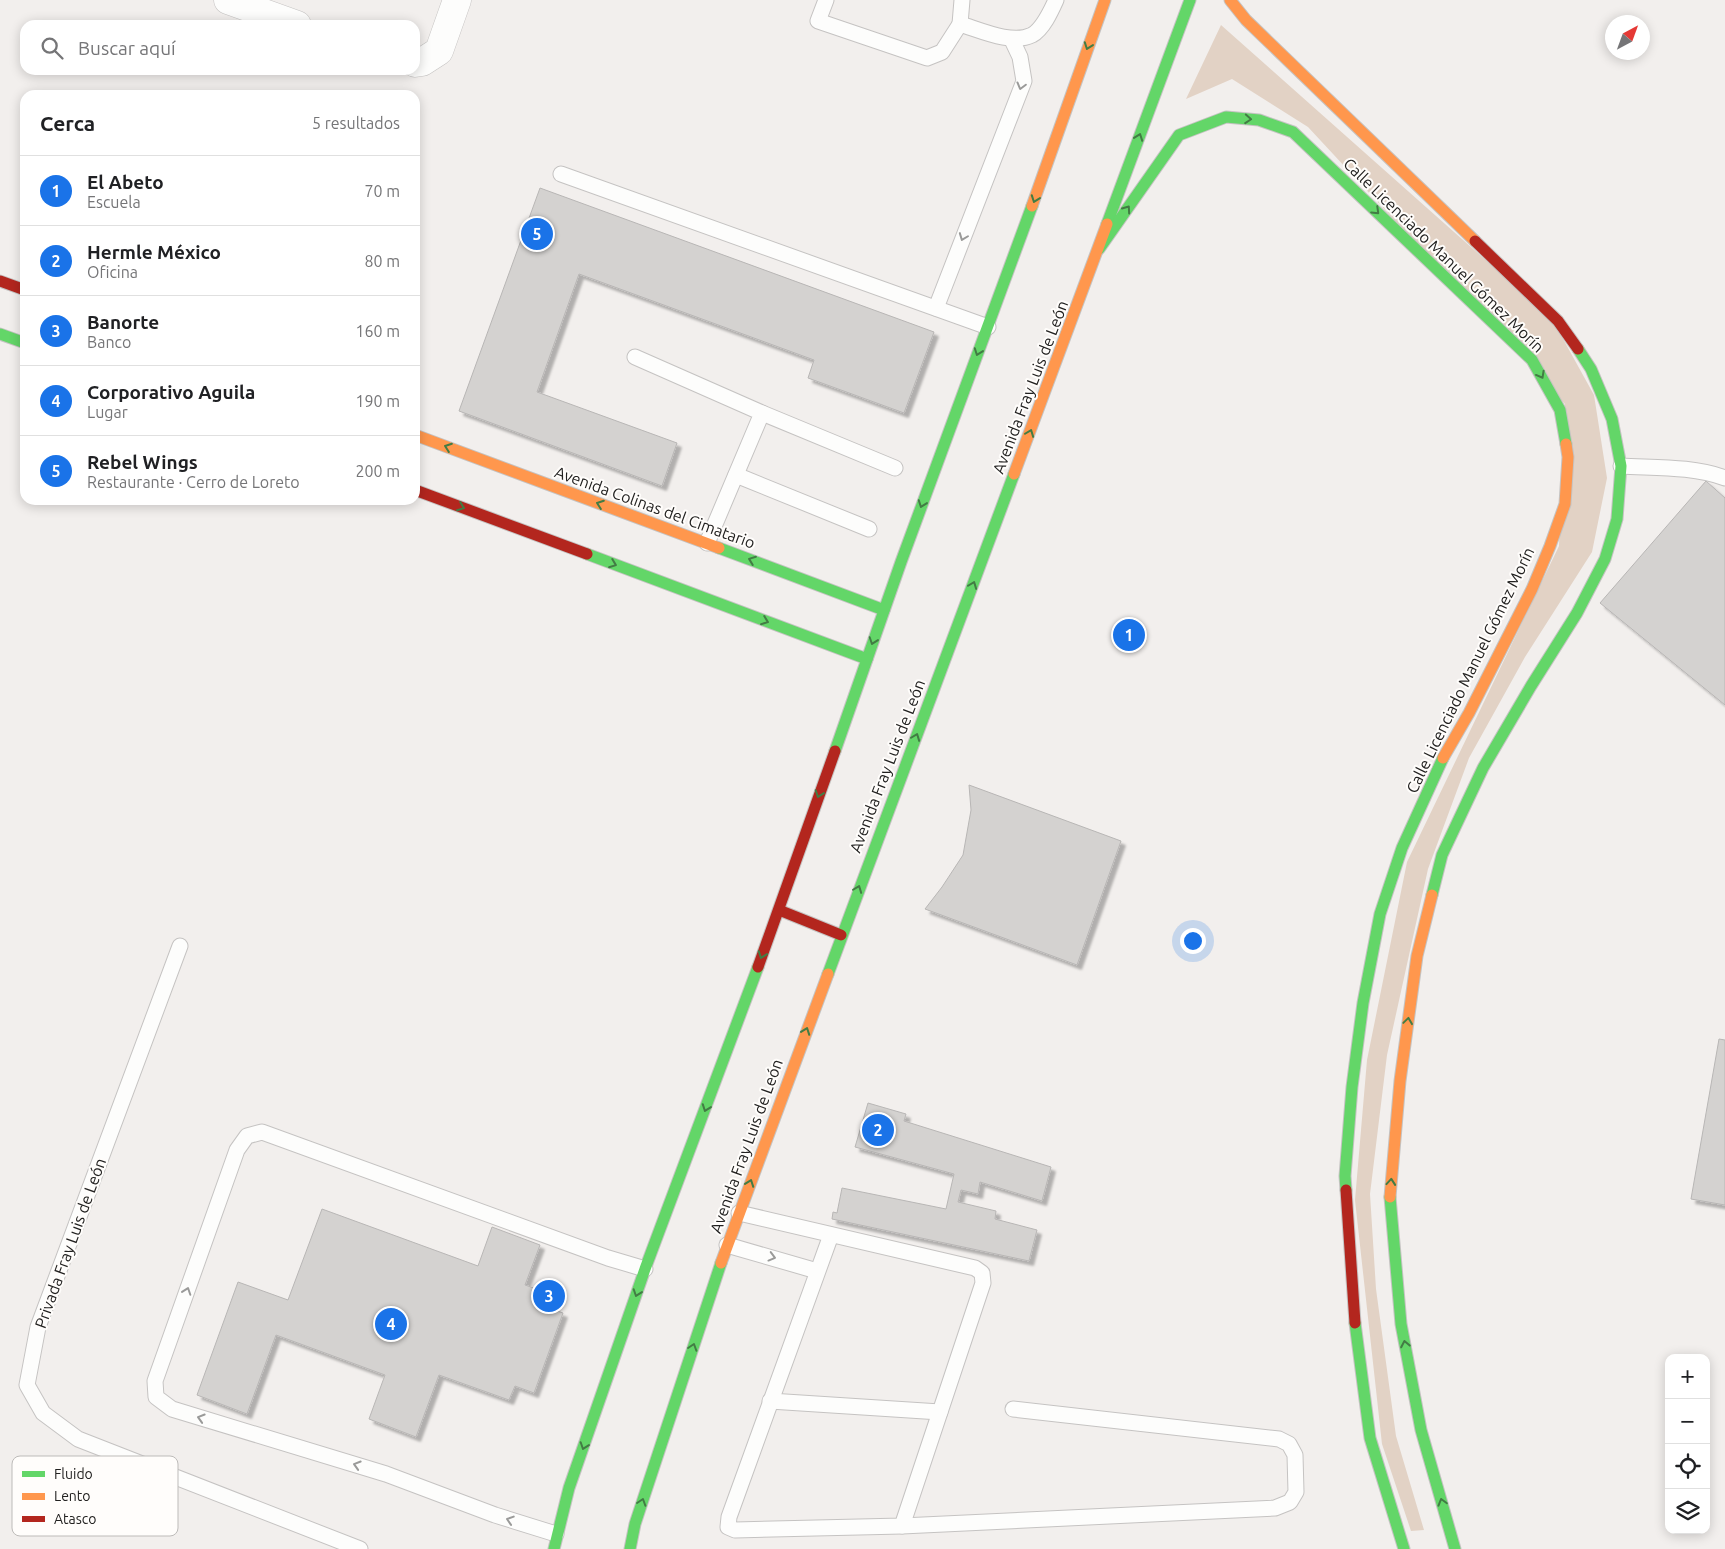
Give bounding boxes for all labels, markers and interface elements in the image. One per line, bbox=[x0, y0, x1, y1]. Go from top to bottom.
north arrow bbox=[1605, 15, 1650, 60]
search box bbox=[20, 20, 420, 75]
icon: search bbox=[38, 34, 66, 62]
text: Buscar aquí bbox=[78, 37, 176, 59]
one-way arrow bbox=[1084, 41, 1094, 50]
one-way arrow bbox=[1016, 81, 1027, 90]
text: Cerca bbox=[40, 111, 95, 135]
one-way arrow bbox=[1244, 113, 1252, 124]
text: 5 resultados bbox=[312, 114, 400, 132]
one-way arrow bbox=[1133, 134, 1143, 142]
street label: Calle Licenciado Manuel Gómez Morín bbox=[1340, 154, 1548, 356]
text: El Abeto bbox=[87, 171, 164, 193]
text: 1 bbox=[51, 182, 61, 200]
text: 70 m bbox=[364, 182, 400, 200]
text: Escuela bbox=[87, 193, 141, 211]
one-way arrow bbox=[1031, 194, 1041, 203]
one-way arrow bbox=[1121, 205, 1130, 215]
one-way arrow bbox=[1371, 205, 1380, 214]
pin: 5 bbox=[521, 215, 553, 253]
one-way arrow bbox=[959, 233, 969, 241]
text: Hermle México bbox=[87, 241, 221, 263]
text: 2 bbox=[51, 252, 61, 270]
text: 80 m bbox=[364, 252, 400, 270]
text: Oficina bbox=[87, 263, 138, 281]
street label: Avenida Fray Luis de León bbox=[989, 298, 1071, 476]
text: Banorte bbox=[87, 311, 159, 333]
text: 3 bbox=[51, 322, 61, 340]
text: 160 m bbox=[355, 322, 400, 340]
text: Banco bbox=[87, 333, 131, 351]
one-way arrow bbox=[974, 347, 984, 355]
one-way arrow bbox=[1535, 369, 1545, 378]
text: Corporativo Aguila bbox=[87, 381, 255, 403]
text: 4 bbox=[51, 392, 61, 410]
text: 190 m bbox=[355, 392, 400, 410]
text: Lugar bbox=[87, 403, 128, 421]
one-way arrow bbox=[1024, 429, 1034, 438]
one-way arrow bbox=[444, 443, 453, 453]
text: Rebel Wings bbox=[87, 451, 198, 473]
text: 5 bbox=[51, 462, 61, 480]
text: 200 m bbox=[355, 462, 400, 480]
street label: Avenida Colinas del Cimatario bbox=[552, 462, 758, 552]
text: Restaurante · Cerro de Loreto bbox=[87, 473, 300, 491]
one-way arrow bbox=[918, 499, 928, 508]
one-way arrow bbox=[596, 500, 605, 510]
one-way arrow bbox=[456, 501, 464, 511]
street label: Calle Licenciado Manuel Gómez Morín bbox=[1402, 544, 1538, 796]
one-way arrow bbox=[749, 556, 757, 566]
one-way arrow bbox=[608, 558, 617, 568]
one-way arrow bbox=[967, 581, 977, 590]
one-way arrow bbox=[760, 615, 769, 625]
pin: 1 bbox=[1113, 616, 1145, 654]
one-way arrow bbox=[869, 636, 879, 645]
street label: Avenida Fray Luis de León bbox=[846, 677, 928, 855]
one-way arrow bbox=[910, 734, 920, 742]
one-way arrow bbox=[815, 790, 825, 798]
one-way arrow bbox=[852, 886, 862, 894]
your location bbox=[1180, 928, 1206, 954]
one-way arrow bbox=[758, 950, 768, 959]
one-way arrow bbox=[1403, 1017, 1413, 1025]
one-way arrow bbox=[800, 1027, 810, 1035]
street label: Avenida Fray Luis de León bbox=[706, 1056, 786, 1236]
one-way arrow bbox=[701, 1103, 711, 1111]
pin: 2 bbox=[862, 1111, 894, 1149]
street label: Privada Fray Luis de León bbox=[31, 1156, 109, 1330]
one-way arrow bbox=[1385, 1178, 1396, 1186]
one-way arrow bbox=[744, 1179, 754, 1188]
one-way arrow bbox=[767, 1252, 775, 1262]
pin: 3 bbox=[533, 1277, 565, 1315]
one-way arrow bbox=[181, 1287, 191, 1296]
one-way arrow bbox=[633, 1288, 643, 1297]
pin: 4 bbox=[375, 1305, 407, 1343]
one-way arrow bbox=[1400, 1340, 1410, 1348]
one-way arrow bbox=[687, 1344, 697, 1352]
map controls bbox=[1665, 1354, 1710, 1534]
button: + bbox=[1665, 1354, 1710, 1399]
button: − bbox=[1665, 1399, 1710, 1444]
one-way arrow bbox=[198, 1413, 206, 1423]
one-way arrow bbox=[580, 1442, 590, 1450]
button: locate bbox=[1665, 1444, 1710, 1489]
legend bbox=[12, 1456, 178, 1536]
one-way arrow bbox=[353, 1461, 362, 1471]
text: Fluido bbox=[54, 1466, 93, 1482]
text: Lento bbox=[54, 1488, 91, 1504]
button: layers bbox=[1665, 1489, 1710, 1534]
one-way arrow bbox=[637, 1498, 647, 1507]
one-way arrow bbox=[1437, 1498, 1448, 1507]
text: Atasco bbox=[54, 1511, 97, 1527]
one-way arrow bbox=[506, 1515, 515, 1525]

